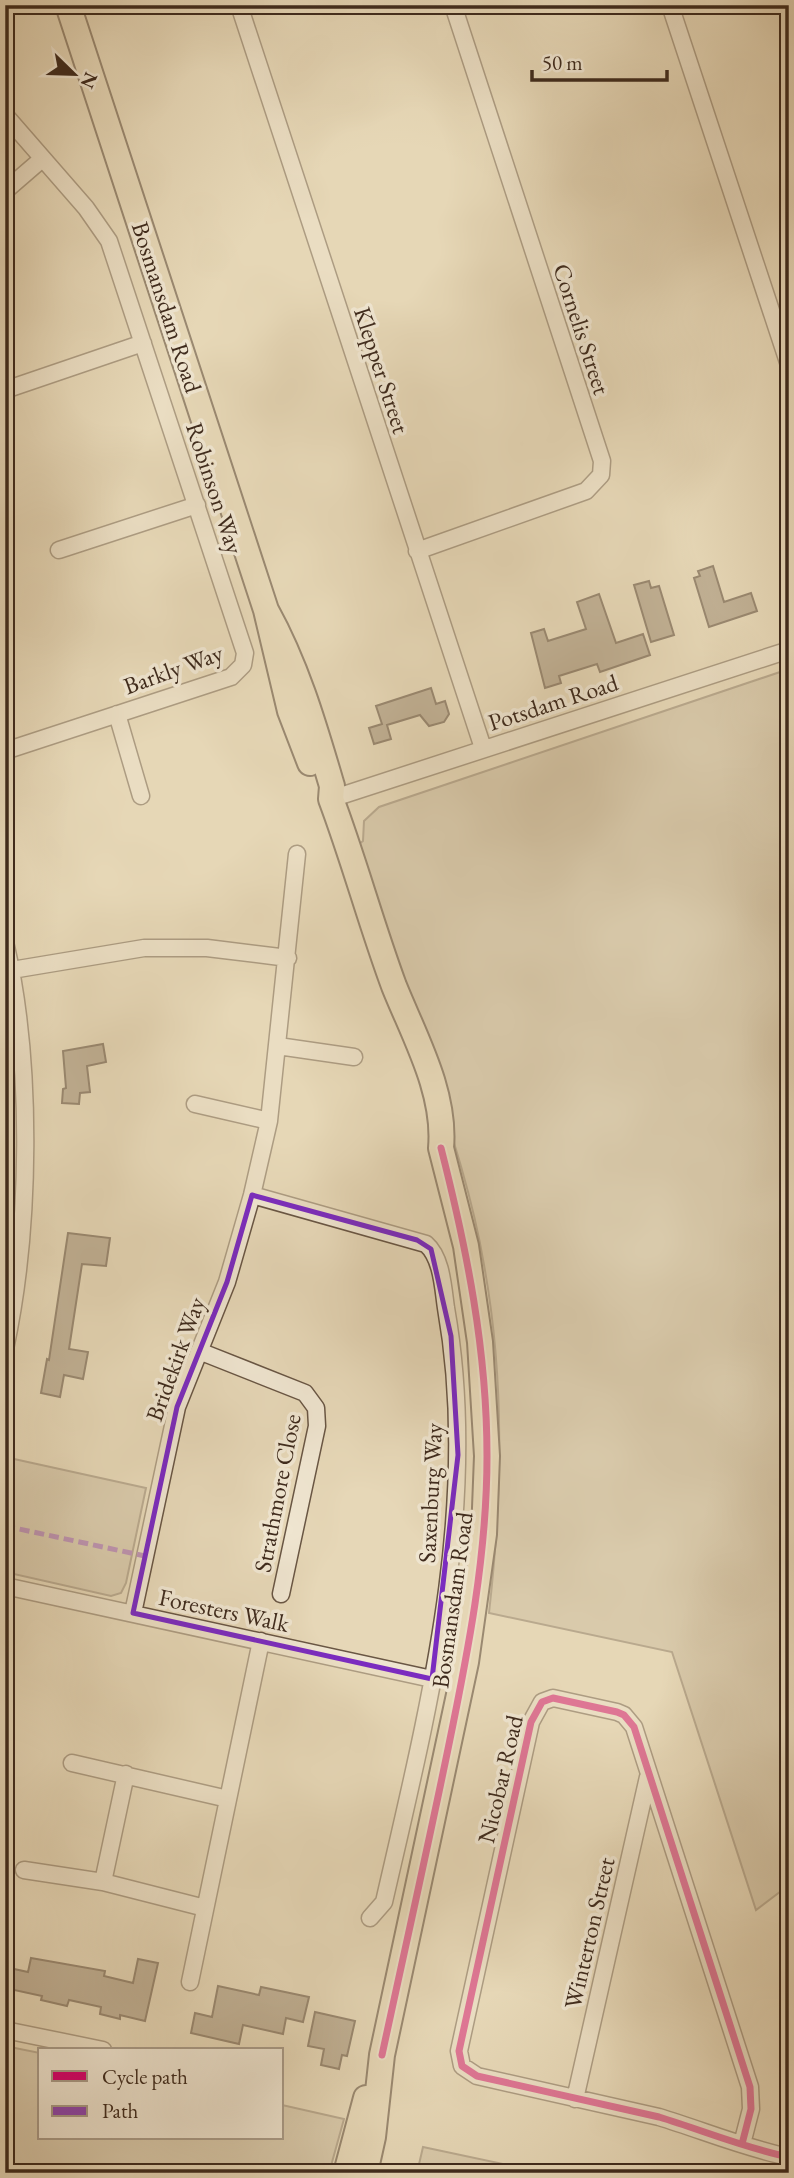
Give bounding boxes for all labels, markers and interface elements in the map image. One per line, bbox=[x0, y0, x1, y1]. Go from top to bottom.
north arrow bbox=[38, 38, 108, 108]
scale bar bbox=[532, 38, 666, 82]
text: 50 m bbox=[542, 49, 583, 76]
text: N bbox=[74, 68, 104, 93]
street label: Bosmansdam Road bbox=[125, 218, 209, 397]
street label: Cornelis Street bbox=[546, 260, 618, 399]
street label: Klepper Street bbox=[347, 303, 417, 438]
street label: Robinson Way bbox=[179, 418, 251, 558]
street label: Barkly Way bbox=[119, 637, 227, 701]
street label: Potsdam Road bbox=[484, 666, 623, 738]
street label: Bridekirk Way bbox=[138, 1292, 212, 1425]
street label: Strathmore Close bbox=[246, 1411, 308, 1575]
street label: Saxenburg Way bbox=[411, 1422, 449, 1564]
street label: Bosmansdam Road bbox=[424, 1509, 480, 1690]
street label: Foresters Walk bbox=[156, 1581, 293, 1639]
street label: Nicobar Road bbox=[470, 1711, 530, 1846]
street label: Winterton Street bbox=[557, 1854, 622, 2012]
legend bbox=[38, 2048, 284, 2140]
text: Cycle path bbox=[102, 2063, 188, 2090]
text: Path bbox=[102, 2097, 139, 2124]

